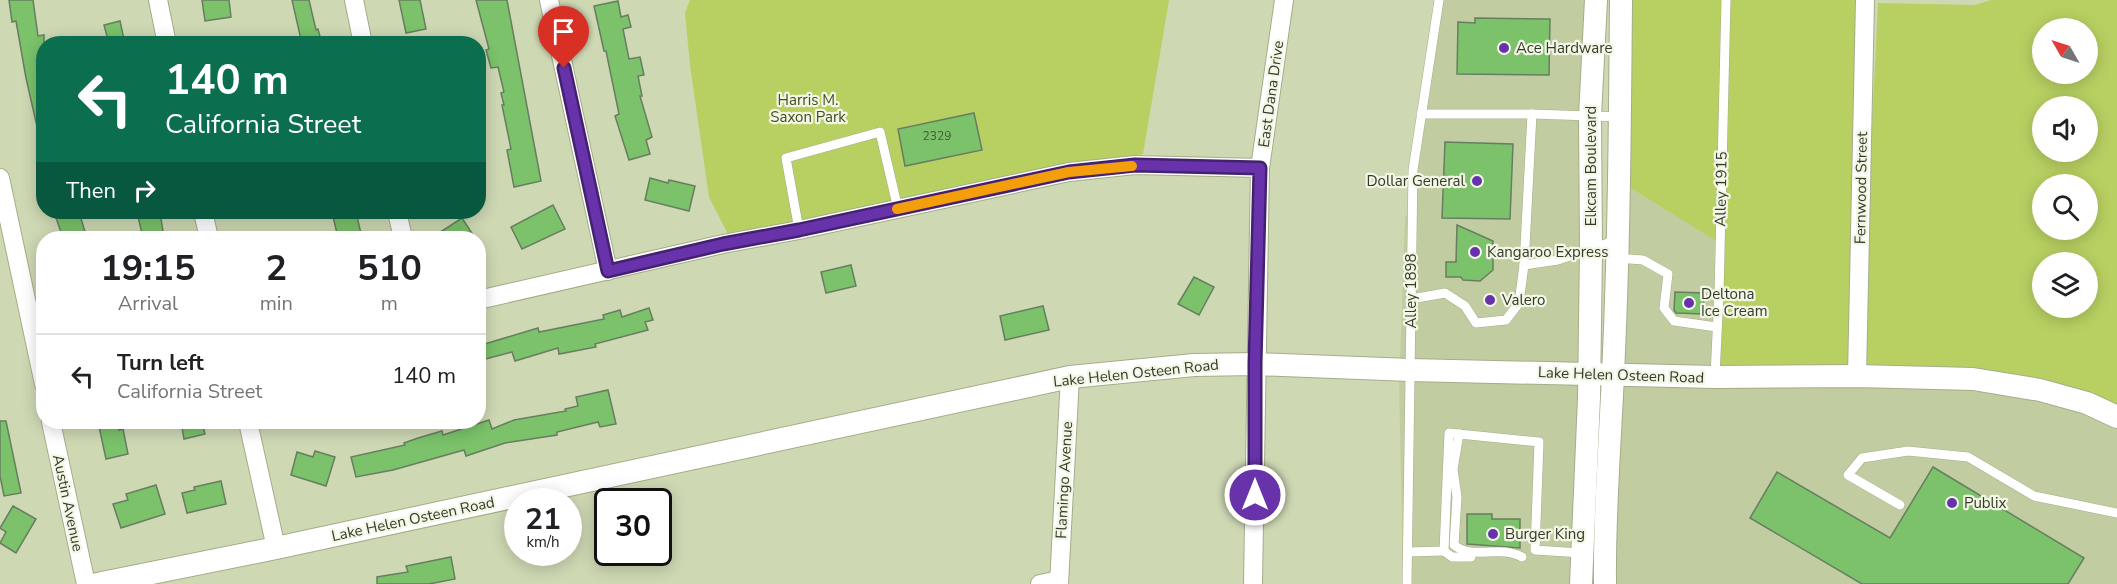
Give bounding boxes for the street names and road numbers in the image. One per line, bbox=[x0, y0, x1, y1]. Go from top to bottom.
street label: East Dana Drive bbox=[1254, 39, 1288, 149]
street label: Elkcam Boulevard bbox=[1581, 106, 1601, 226]
street label: Fernwood Street bbox=[1850, 131, 1872, 244]
street label: Alley 1915 bbox=[1710, 151, 1732, 227]
street label: Alley 1898 bbox=[1401, 253, 1421, 329]
street label: Lake Helen Osteen Road bbox=[1052, 354, 1220, 392]
street label: Lake Helen Osteen Road bbox=[1537, 362, 1705, 388]
street label: Flamingo Avenue bbox=[1051, 421, 1077, 539]
street label: Austin Avenue bbox=[48, 453, 88, 553]
street label: Lake Helen Osteen Road bbox=[330, 492, 496, 546]

